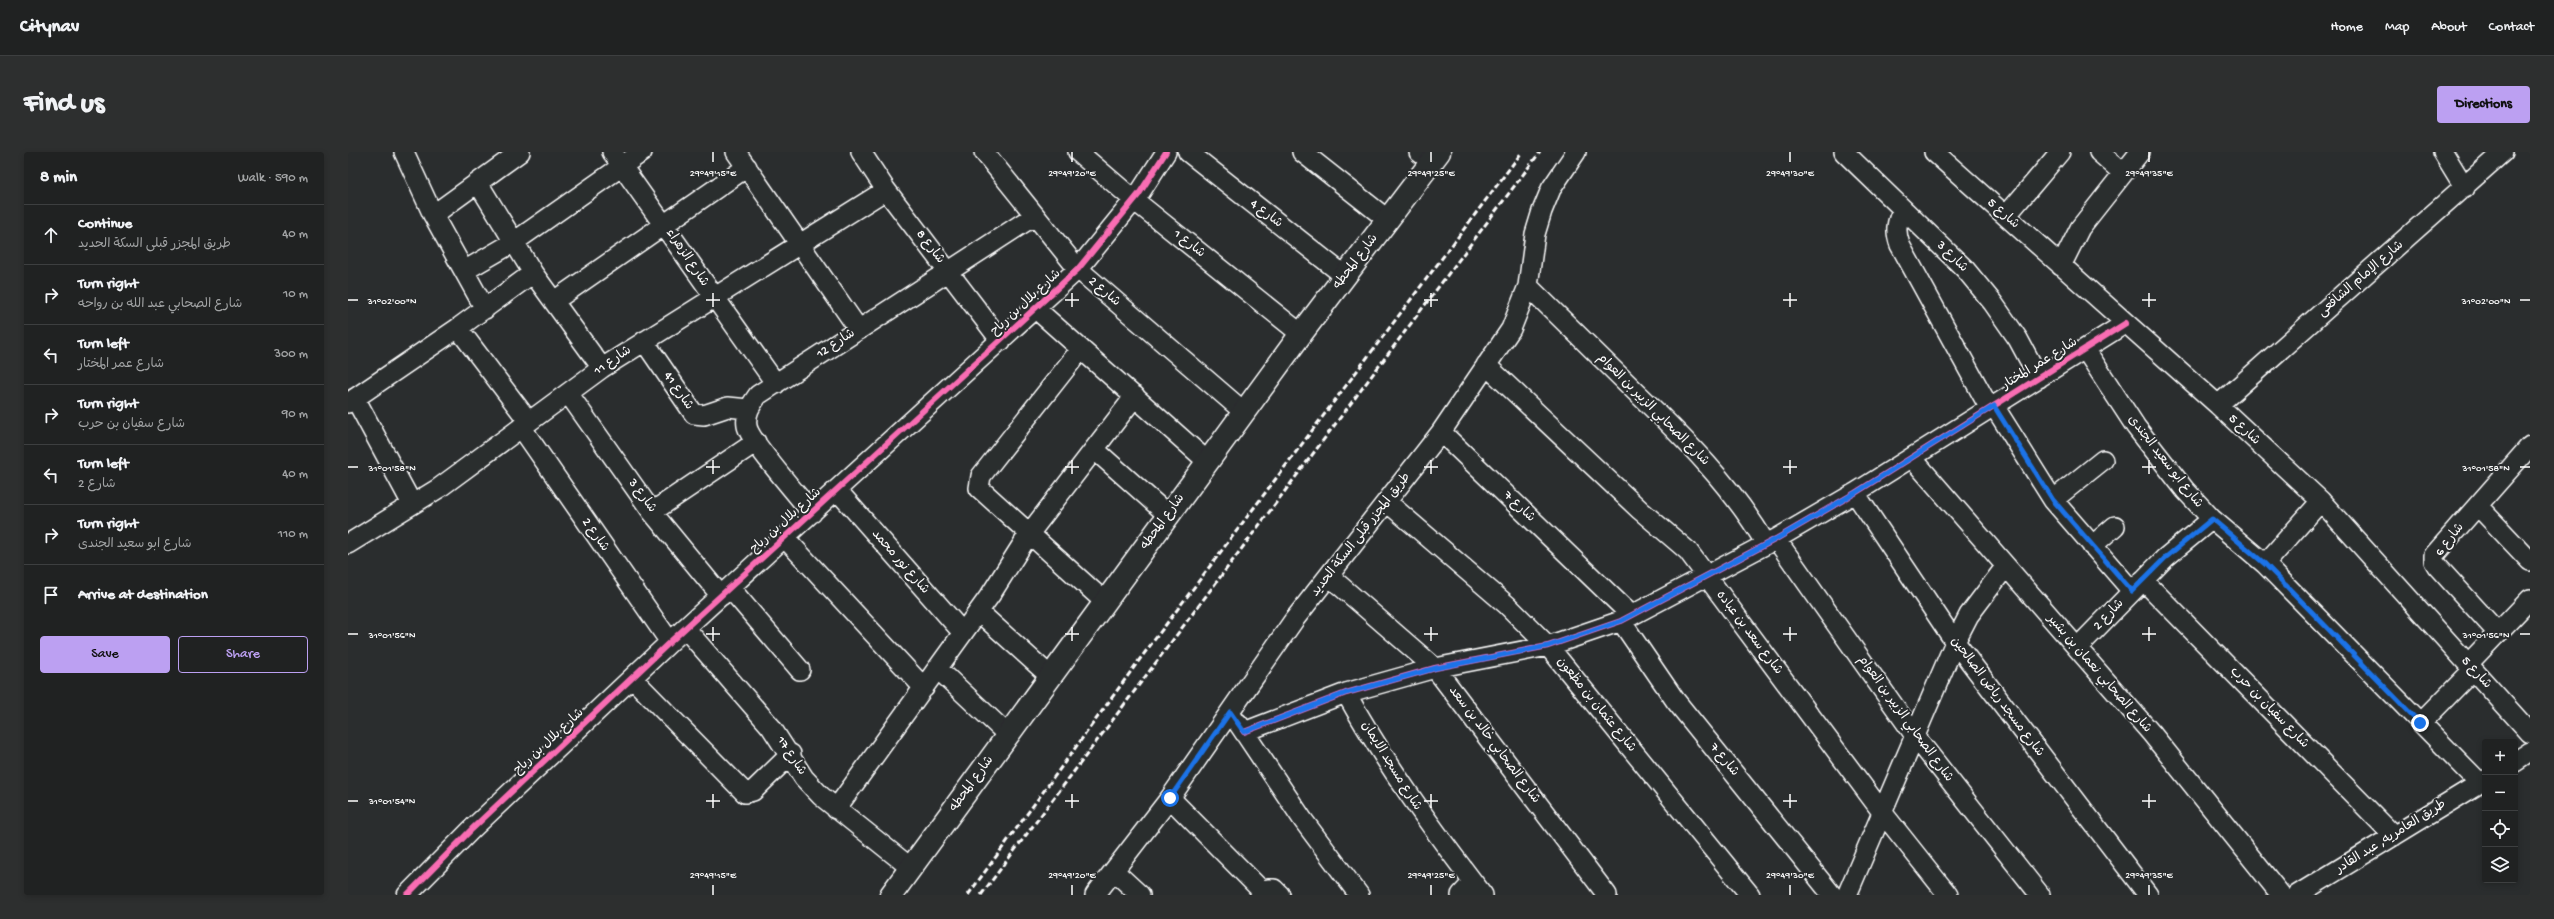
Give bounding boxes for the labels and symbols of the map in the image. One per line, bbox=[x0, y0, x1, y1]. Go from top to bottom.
text: 29°49'15"E bbox=[690, 168, 737, 180]
text: 29°49'20"E bbox=[1048, 168, 1097, 180]
text: 29°49'25"E bbox=[1407, 168, 1455, 180]
text: 29°49'30"E bbox=[1766, 168, 1815, 180]
text: 29°49'35"E bbox=[2125, 168, 2174, 180]
street label: شارع 5 bbox=[1984, 196, 2022, 232]
street label: شارع 4 bbox=[1247, 197, 1285, 231]
street label: شارع الزهراء bbox=[662, 226, 712, 290]
street label: شارع 1 bbox=[1169, 226, 1208, 261]
street label: شارع 8 bbox=[912, 227, 948, 267]
street label: شارع المحطه bbox=[1330, 231, 1382, 293]
street label: شارع 3 bbox=[1933, 238, 1971, 276]
street label: شارع الإمام الشافعى bbox=[2315, 238, 2407, 321]
street label: شارع بلال بن رباح bbox=[988, 267, 1064, 339]
street label: شارع 2 bbox=[1085, 274, 1123, 310]
text: 31°02'00"N bbox=[367, 296, 417, 308]
text: 31°02'00"N bbox=[2461, 296, 2511, 308]
street label: شارع 12 bbox=[813, 326, 858, 363]
street label: شارع عمر المختار bbox=[1999, 335, 2080, 394]
street label: شارع 11 bbox=[591, 343, 634, 379]
street label: شارع الصحابي الزبير بن العوام bbox=[1592, 351, 1712, 471]
street label: شارع 41 bbox=[660, 369, 696, 413]
street label: شارع 5 bbox=[2225, 412, 2263, 448]
street label: شارع ابو سعيد الجندى bbox=[2124, 413, 2206, 511]
text: 31°01'58"N bbox=[367, 463, 416, 475]
text: 31°01'58"N bbox=[2461, 463, 2510, 475]
street label: طريق المجزر قبلى السكة الحديد bbox=[1308, 470, 1414, 600]
street label: شارع 3 bbox=[624, 475, 659, 516]
street label: شارع بلال بن رباح bbox=[747, 485, 825, 557]
street label: شارع 7 bbox=[1499, 488, 1538, 526]
street label: شارع المحطه bbox=[1138, 491, 1188, 553]
street label: شارع 2 bbox=[578, 515, 612, 555]
street label: شارع 6 bbox=[2432, 520, 2468, 560]
street label: شارع نور محمد bbox=[868, 527, 932, 597]
street label: شارع سعد بن عباده bbox=[1713, 588, 1785, 678]
street label: شارع 2 bbox=[2091, 596, 2127, 634]
street label: شارع الصحابي نعمان بن بشير bbox=[2041, 611, 2154, 738]
text: 31°01'56"N bbox=[368, 630, 416, 642]
text: 31°01'56"N bbox=[2462, 630, 2510, 642]
street label: شارع مسجد رياض الصالحين bbox=[1947, 634, 2047, 760]
street label: شارع الصحابي الزبير بن العوام bbox=[1852, 653, 1956, 786]
street label: شارع 5 bbox=[2458, 654, 2494, 692]
street label: شارع عثمان بن مظعون bbox=[1553, 655, 1639, 755]
street label: شارع سفيان بن حرب bbox=[2226, 664, 2312, 752]
street label: شارع الصحابي خالد بن سعد bbox=[1443, 684, 1543, 808]
street label: شارع بلال بن رباح bbox=[511, 706, 587, 778]
route end bbox=[2411, 714, 2429, 732]
street label: شارع مسجد الايمان bbox=[1358, 719, 1424, 813]
street label: شارع 17 bbox=[772, 733, 809, 778]
street label: شارع 7 bbox=[1706, 740, 1742, 779]
street label: شارع المحطه bbox=[947, 753, 997, 815]
route start bbox=[1161, 789, 1179, 807]
text: 31°01'54"N bbox=[368, 796, 416, 808]
street label: طريق العامريه, عبد القادر bbox=[2332, 797, 2449, 878]
text: 29°49'15"E bbox=[690, 870, 737, 882]
text: 29°49'20"E bbox=[1048, 870, 1097, 882]
text: 29°49'25"E bbox=[1407, 870, 1455, 882]
text: 29°49'30"E bbox=[1766, 870, 1815, 882]
text: 29°49'35"E bbox=[2125, 870, 2174, 882]

